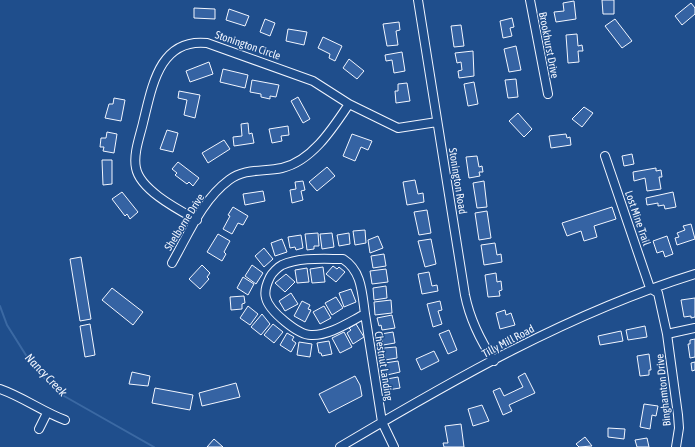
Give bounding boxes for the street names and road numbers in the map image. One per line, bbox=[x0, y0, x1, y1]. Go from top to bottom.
street label: Brookhurst Drive bbox=[537, 11, 561, 79]
street label: Stonington Circle bbox=[214, 28, 282, 62]
street label: Stonington Road bbox=[447, 147, 469, 215]
street label: Lost Mine Trail bbox=[623, 189, 653, 247]
street label: Shelborne Drive bbox=[162, 191, 206, 253]
street label: Tilly Mill Road bbox=[480, 322, 536, 360]
street label: Chestnut Landing bbox=[373, 330, 395, 402]
street label: Binghamton Drive bbox=[653, 353, 673, 427]

